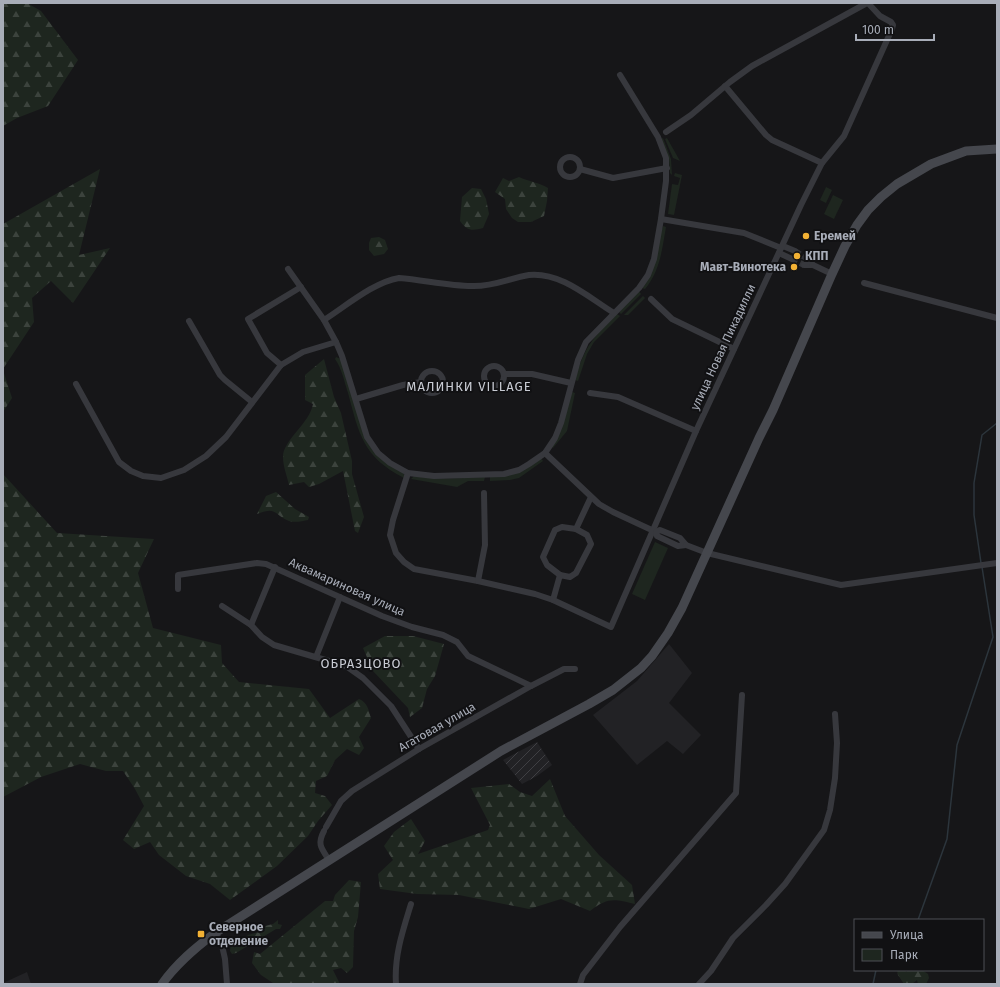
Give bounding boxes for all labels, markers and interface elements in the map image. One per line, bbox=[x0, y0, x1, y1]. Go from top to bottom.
scale bar bbox=[856, 16, 934, 42]
text: 100 m bbox=[862, 23, 894, 37]
place label: Еремей bbox=[814, 229, 856, 243]
marker: Еремей bbox=[801, 231, 811, 241]
place label: КПП bbox=[805, 249, 828, 263]
marker: КПП bbox=[792, 251, 802, 261]
place label: Мавт-Винотека bbox=[700, 260, 786, 274]
marker: Мавт-Винотека bbox=[789, 262, 799, 272]
street label: улица Новая Пикадилли bbox=[688, 282, 758, 412]
district label: МАЛИНКИ VILLAGE bbox=[406, 379, 532, 394]
street label: Аквамариновая улица bbox=[287, 555, 407, 619]
district label: ОБРАЗЦОВО bbox=[321, 656, 401, 671]
street label: Агатовая улица bbox=[396, 699, 478, 755]
legend bbox=[854, 919, 984, 971]
place label: Северное отделение bbox=[209, 920, 268, 948]
text: Улица bbox=[890, 928, 924, 942]
marker: Северное отделение bbox=[196, 929, 206, 939]
text: Парк bbox=[890, 948, 919, 962]

